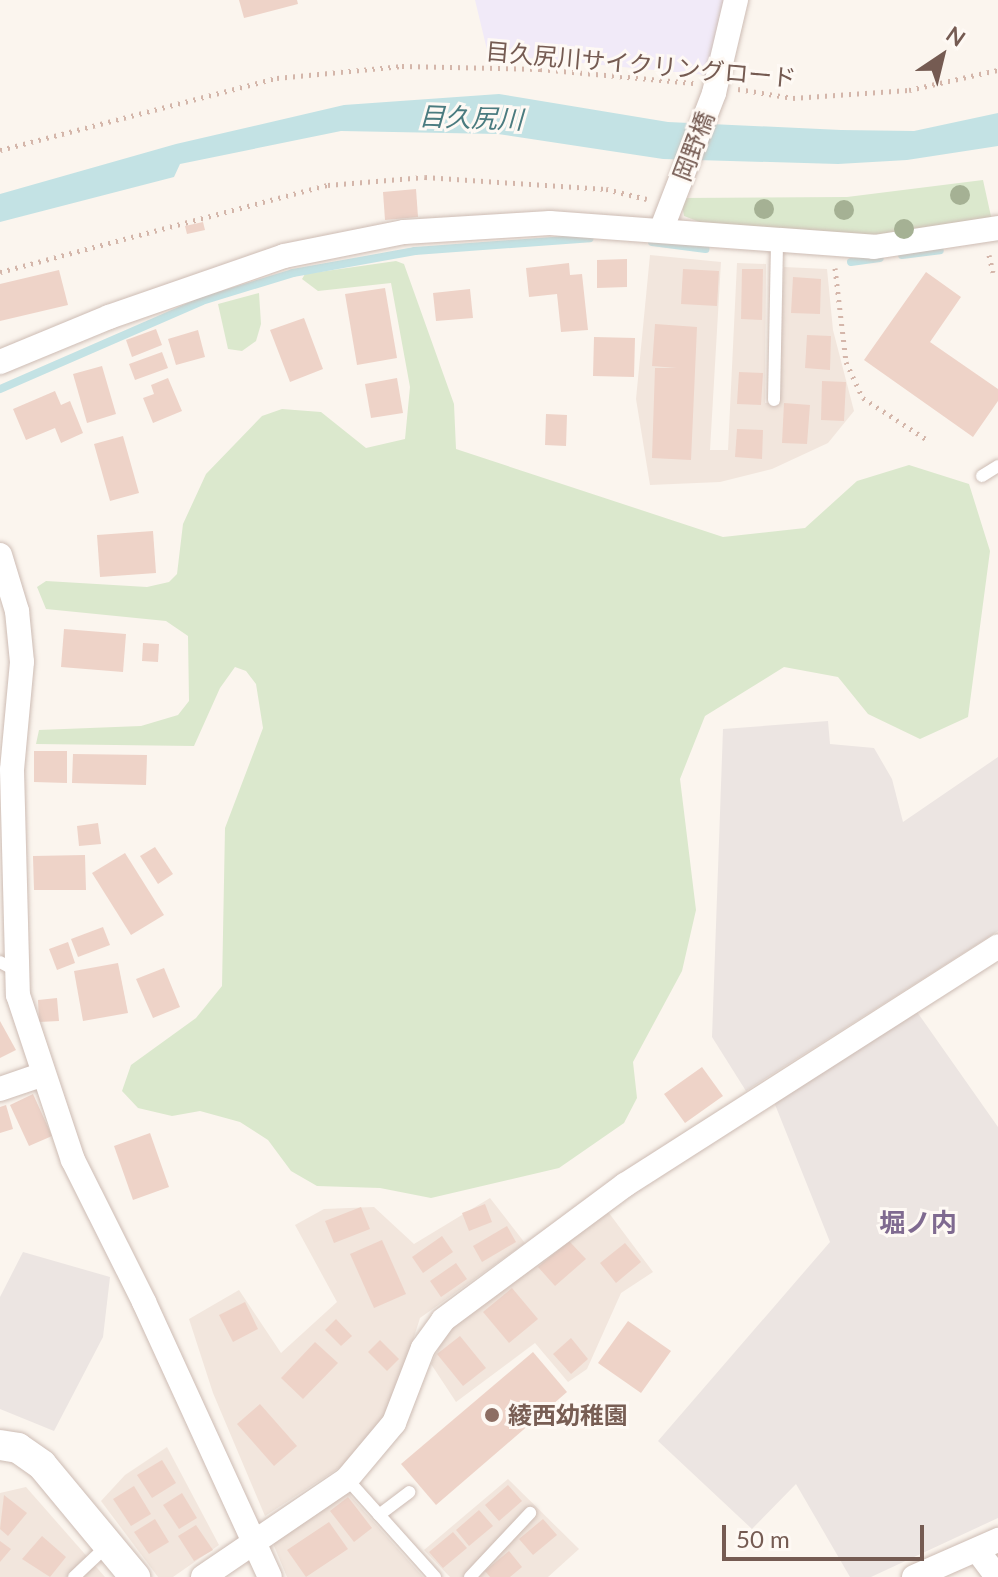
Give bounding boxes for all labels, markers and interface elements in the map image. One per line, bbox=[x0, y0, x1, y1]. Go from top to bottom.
north arrow bbox=[902, 16, 982, 96]
text: N bbox=[941, 20, 971, 52]
street label: 目久尻川サイクリングロード bbox=[484, 36, 798, 92]
water label: 目久尻川 bbox=[418, 101, 524, 135]
street label: 岡野橋 bbox=[667, 107, 719, 185]
district label: 堀ノ内 bbox=[879, 1207, 957, 1239]
place label: 綾西幼稚園 bbox=[508, 1401, 628, 1429]
marker: 綾西幼稚園 bbox=[483, 1406, 501, 1424]
scale bar bbox=[726, 1509, 928, 1559]
text: 50 m bbox=[736, 1524, 790, 1553]

